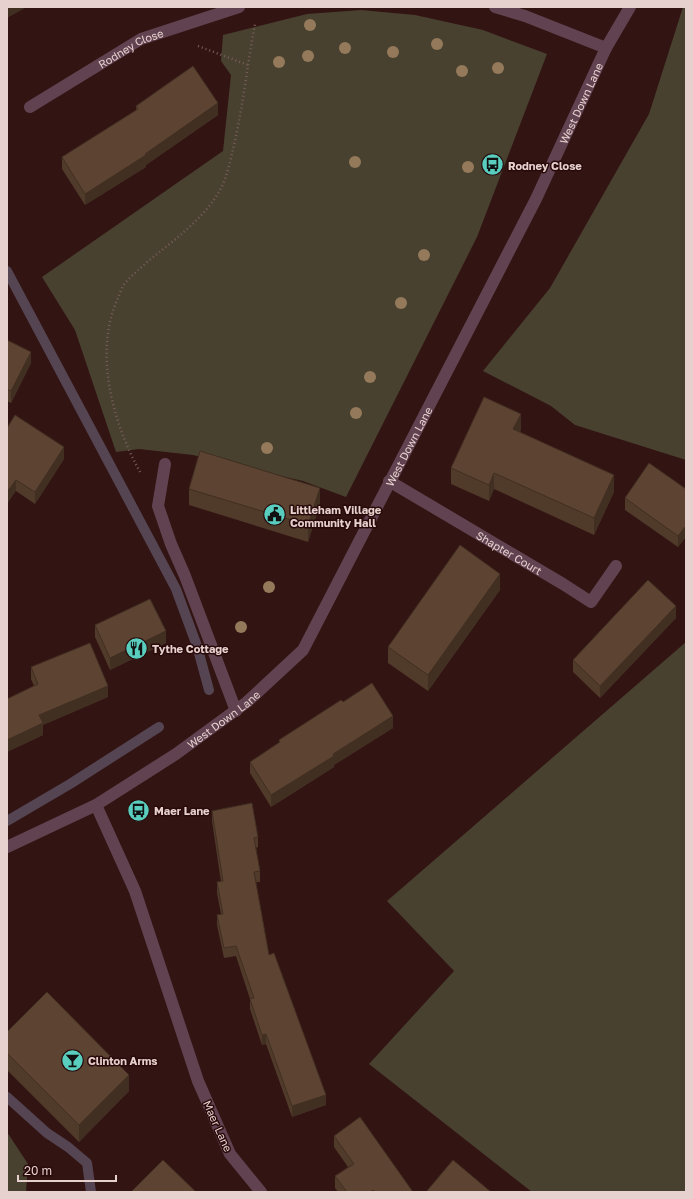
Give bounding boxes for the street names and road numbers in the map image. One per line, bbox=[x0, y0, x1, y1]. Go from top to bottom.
street label: Rodney Close bbox=[96, 26, 165, 70]
street label: West Down Lane bbox=[556, 60, 605, 146]
street label: West Down Lane bbox=[382, 404, 434, 488]
street label: Shapter Court bbox=[474, 528, 545, 577]
street label: West Down Lane bbox=[184, 687, 262, 750]
street label: Maer Lane bbox=[201, 1098, 235, 1154]

